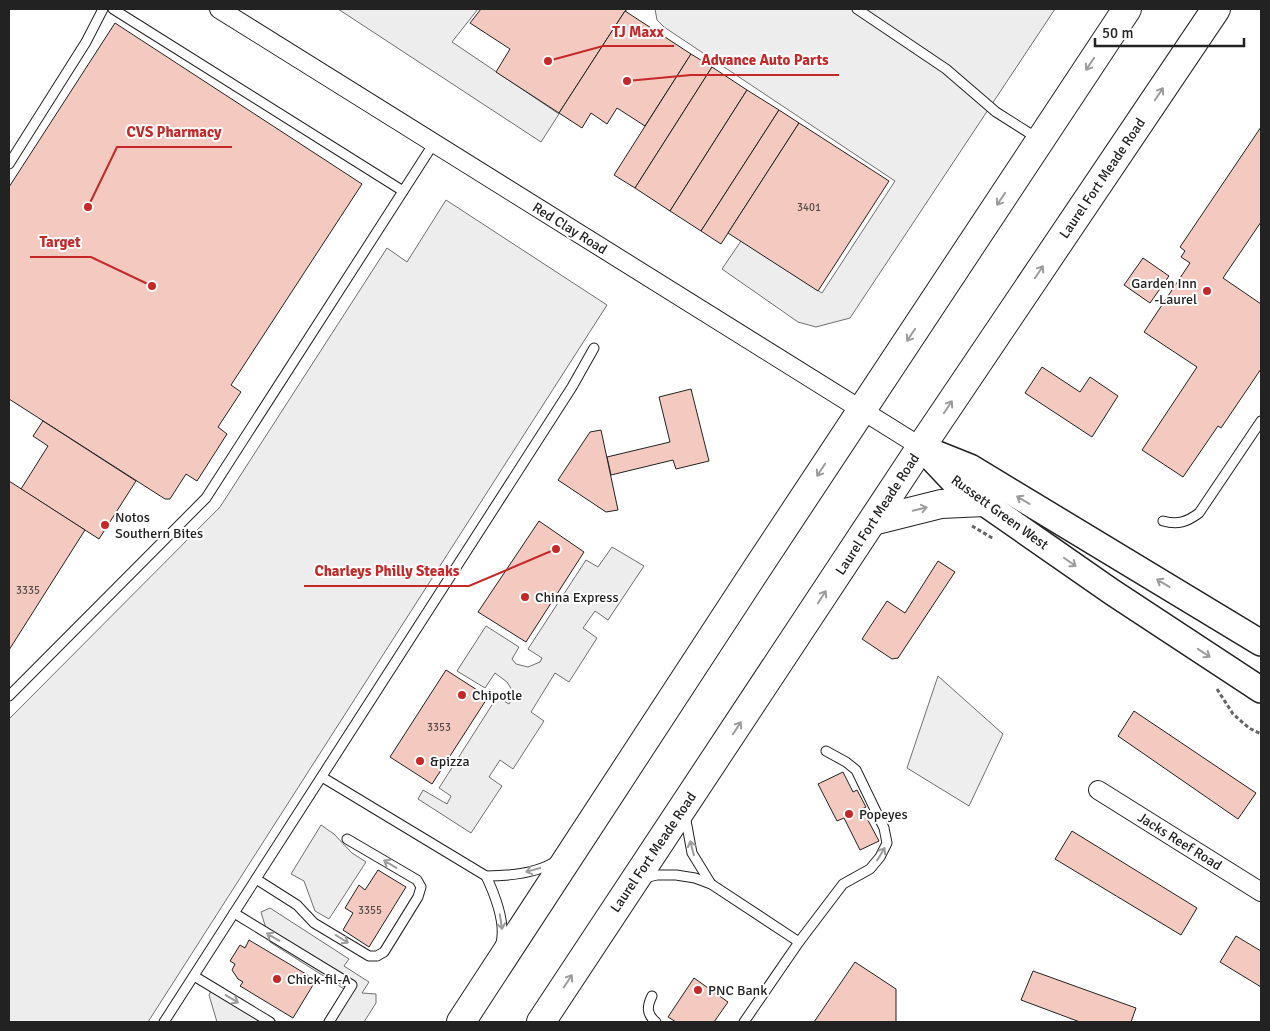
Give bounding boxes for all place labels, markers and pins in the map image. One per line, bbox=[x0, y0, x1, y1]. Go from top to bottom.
callout: TJ Maxx bbox=[603, 16, 674, 46]
callout: Advance Auto Parts bbox=[691, 45, 839, 75]
callout: CVS Pharmacy bbox=[117, 117, 232, 147]
callout: Target bbox=[30, 227, 91, 257]
place label: Garden Inn -Laurel bbox=[1131, 275, 1197, 308]
marker: Garden Inn -Laurel bbox=[1201, 285, 1213, 297]
place label: Notos Southern Bites bbox=[115, 509, 203, 542]
marker: Notos Southern Bites bbox=[99, 519, 111, 531]
callout: Charleys Philly Steaks bbox=[304, 556, 469, 586]
place label: China Express bbox=[535, 589, 619, 606]
marker: China Express bbox=[519, 591, 531, 603]
place label: Chipotle bbox=[472, 687, 522, 704]
marker: Chipotle bbox=[456, 689, 468, 701]
place label: &pizza bbox=[430, 753, 470, 770]
marker: &pizza bbox=[414, 755, 426, 767]
place label: Popeyes bbox=[859, 806, 908, 823]
marker: Popeyes bbox=[843, 808, 855, 820]
place label: Chick-fil-A bbox=[287, 971, 351, 988]
marker: Chick-fil-A bbox=[271, 973, 283, 985]
place label: PNC Bank bbox=[708, 982, 767, 999]
marker: PNC Bank bbox=[692, 984, 704, 996]

